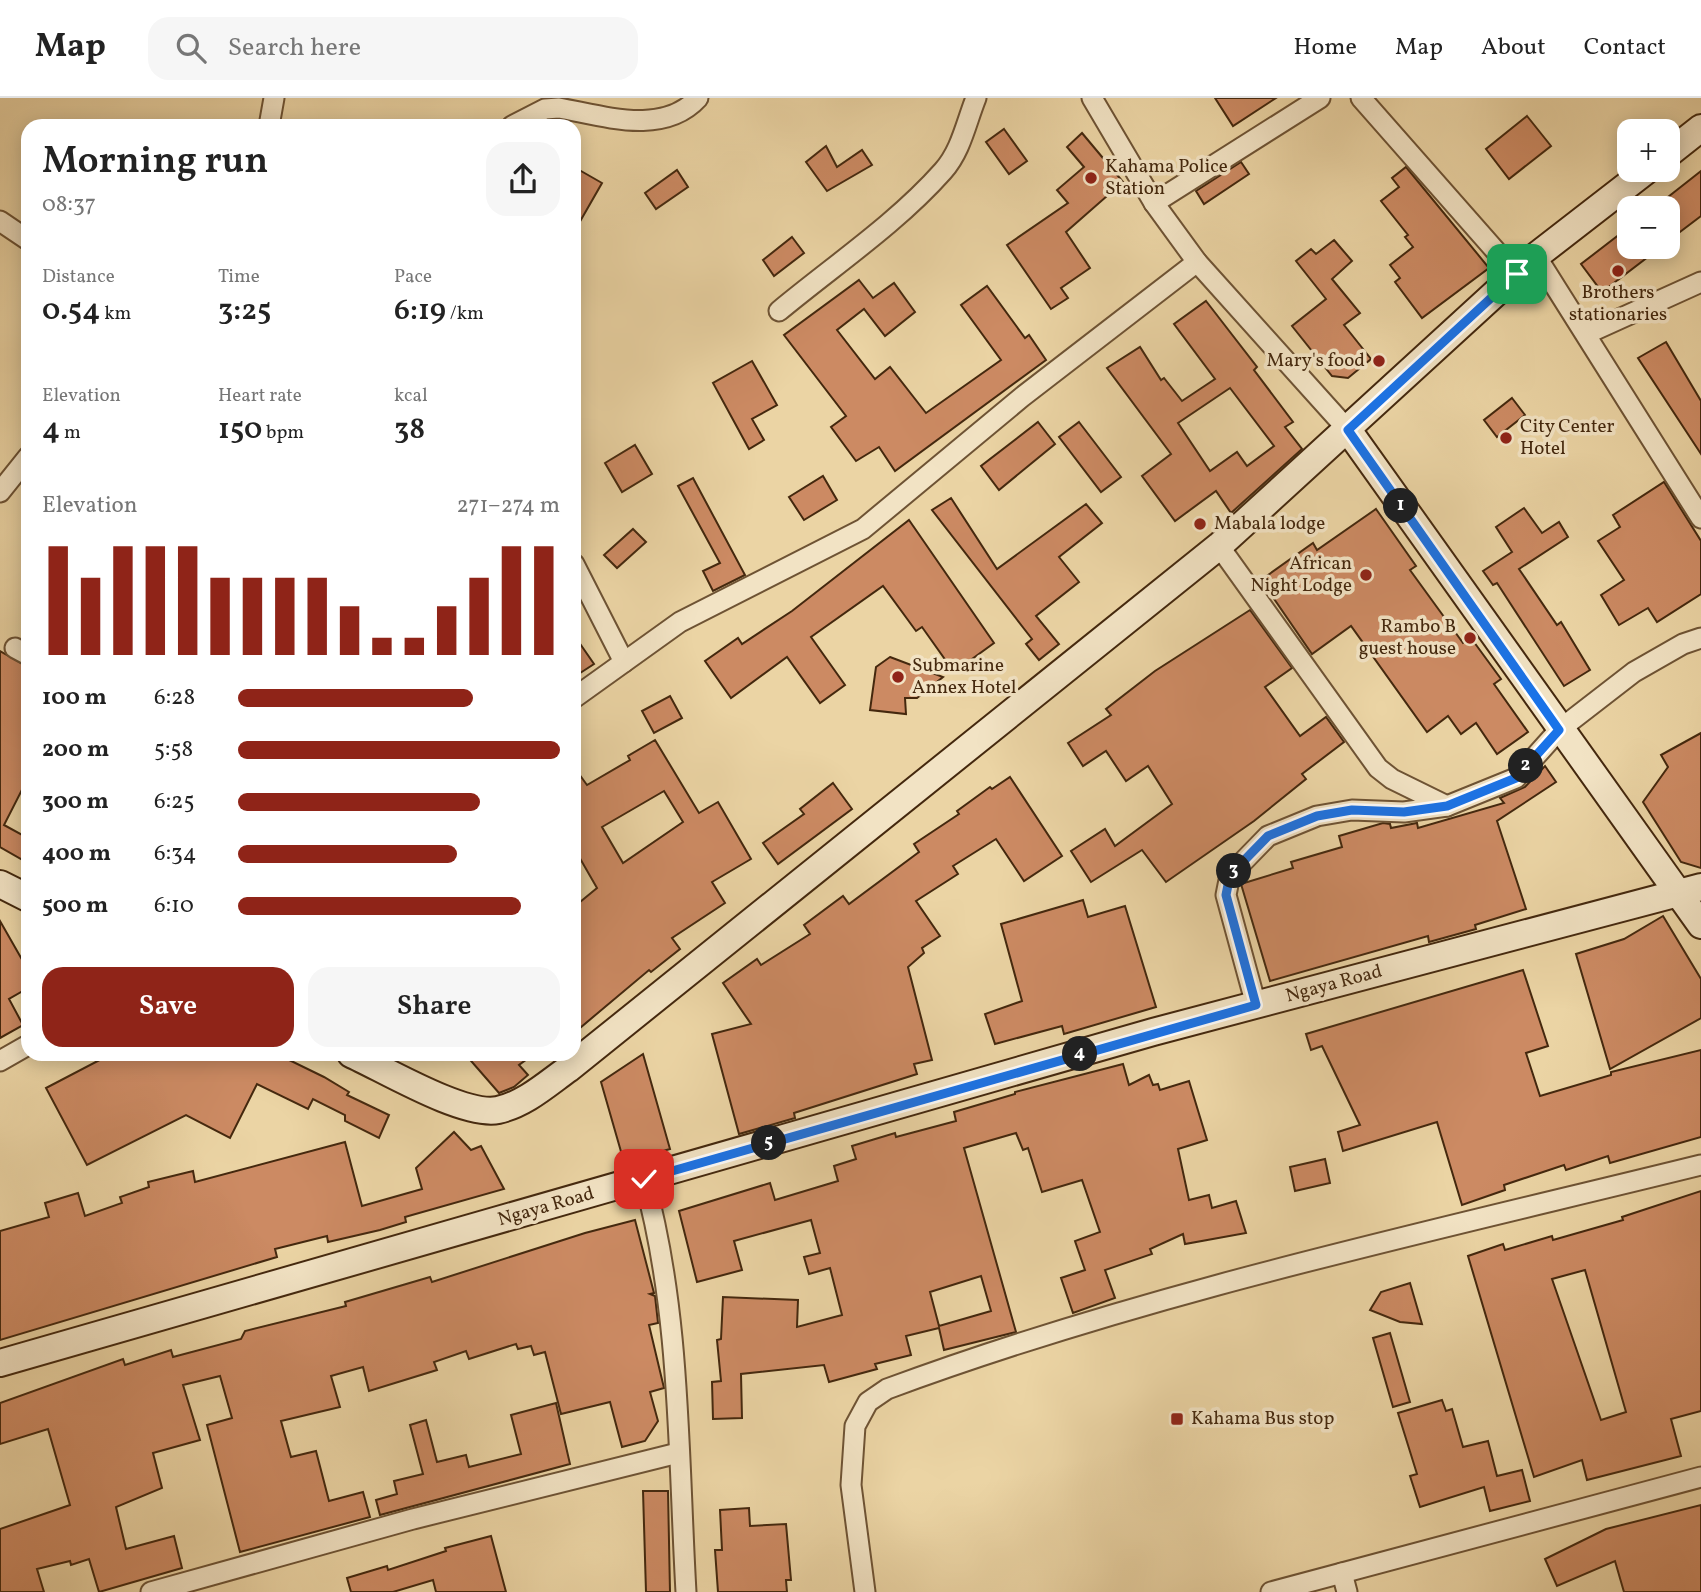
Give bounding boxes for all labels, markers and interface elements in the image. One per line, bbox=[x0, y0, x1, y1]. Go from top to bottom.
search box bbox=[148, 17, 638, 80]
text: Map bbox=[35, 25, 106, 71]
icon: search bbox=[172, 29, 210, 67]
text: Search here bbox=[228, 30, 361, 66]
text: Home bbox=[1293, 31, 1357, 65]
text: Map bbox=[1395, 31, 1443, 65]
text: About bbox=[1481, 31, 1546, 65]
text: Contact bbox=[1584, 31, 1666, 65]
map controls bbox=[1617, 119, 1680, 259]
button: + bbox=[1617, 119, 1680, 182]
text: Morning run bbox=[42, 136, 268, 189]
button: share bbox=[486, 142, 560, 216]
place label: Kahama Police Station bbox=[1105, 154, 1228, 202]
marker: Kahama Police Station bbox=[1083, 170, 1099, 186]
text: 08:37 bbox=[42, 189, 96, 221]
button: − bbox=[1617, 196, 1680, 259]
pin bbox=[1487, 244, 1547, 304]
icon: arrive bbox=[1498, 255, 1536, 293]
marker: Brothers stationaries bbox=[1610, 263, 1626, 279]
text: Distance bbox=[42, 264, 115, 290]
text: Time bbox=[218, 264, 260, 290]
text: Pace bbox=[394, 264, 432, 290]
place label: Brothers stationaries bbox=[1569, 280, 1667, 328]
text: 0.54 bbox=[42, 290, 100, 332]
text: 3:25 bbox=[218, 290, 272, 332]
text: 6:19 bbox=[394, 290, 446, 332]
text: km bbox=[100, 301, 131, 327]
text: /km bbox=[446, 301, 484, 327]
place label: Mary's food bbox=[1266, 348, 1365, 374]
marker: Mary's food bbox=[1371, 353, 1387, 369]
text: Elevation bbox=[42, 383, 121, 409]
text: Heart rate bbox=[218, 383, 302, 409]
text: kcal bbox=[394, 383, 428, 409]
text: 4 bbox=[42, 409, 60, 451]
text: 150 bbox=[218, 409, 262, 451]
text: 38 bbox=[394, 409, 425, 451]
place label: City Center Hotel bbox=[1520, 414, 1615, 462]
text: m bbox=[60, 420, 81, 446]
text: bpm bbox=[262, 420, 304, 446]
marker: City Center Hotel bbox=[1498, 430, 1514, 446]
pin: 1 bbox=[1384, 488, 1418, 524]
text: Elevation bbox=[42, 490, 138, 522]
text: 271–274 m bbox=[457, 490, 560, 522]
text: 1 bbox=[1397, 492, 1404, 518]
place label: Mabala lodge bbox=[1214, 511, 1325, 537]
marker: Mabala lodge bbox=[1192, 516, 1208, 532]
place label: African Night Lodge bbox=[1251, 551, 1352, 599]
marker: African Night Lodge bbox=[1358, 567, 1374, 583]
place label: Rambo B guest house bbox=[1359, 614, 1456, 662]
marker: Rambo B guest house bbox=[1462, 630, 1478, 646]
place label: Submarine Annex Hotel bbox=[912, 653, 1017, 701]
marker: Submarine Annex Hotel bbox=[890, 669, 906, 685]
text: 100 m bbox=[42, 682, 107, 714]
text: 6:28 bbox=[154, 682, 195, 714]
text: 200 m bbox=[42, 734, 109, 766]
text: 5:58 bbox=[154, 734, 193, 766]
pin: 2 bbox=[1508, 748, 1544, 784]
text: 2 bbox=[1521, 752, 1530, 778]
text: 300 m bbox=[42, 786, 109, 818]
text: 6:25 bbox=[154, 786, 194, 818]
text: 400 m bbox=[42, 838, 111, 870]
text: 6:34 bbox=[154, 838, 197, 870]
pin: 3 bbox=[1216, 854, 1252, 888]
text: 3 bbox=[1229, 857, 1238, 883]
text: 500 m bbox=[42, 890, 108, 922]
text: 6:10 bbox=[154, 890, 194, 922]
street label: Ngaya Road bbox=[1283, 959, 1385, 1009]
button: Save bbox=[42, 967, 294, 1047]
button: Share bbox=[308, 967, 560, 1047]
pin: 4 bbox=[1062, 1037, 1098, 1072]
text: 4 bbox=[1074, 1040, 1085, 1066]
pin: 5 bbox=[752, 1126, 786, 1160]
text: 5 bbox=[764, 1129, 773, 1155]
pin bbox=[614, 1149, 674, 1209]
icon: check bbox=[625, 1160, 663, 1198]
street label: Ngaya Road bbox=[495, 1181, 597, 1233]
place label: Kahama Bus stop bbox=[1191, 1406, 1334, 1432]
marker: Kahama Bus stop bbox=[1169, 1411, 1185, 1427]

